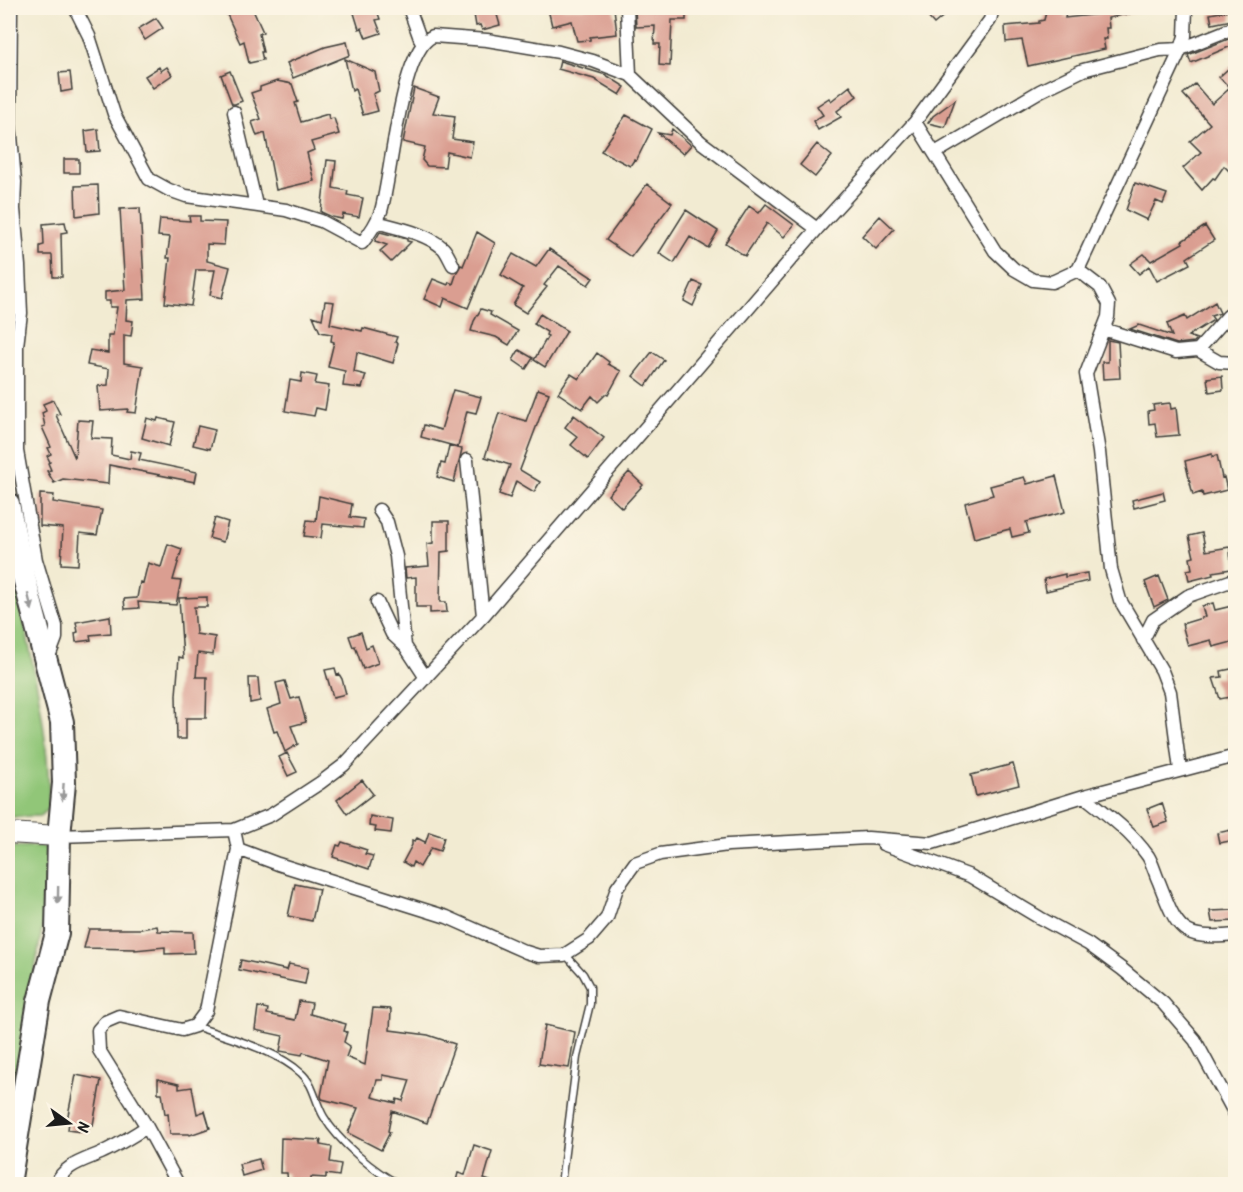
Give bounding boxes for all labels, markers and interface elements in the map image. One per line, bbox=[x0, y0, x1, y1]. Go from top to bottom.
one-way arrow bbox=[26, 592, 36, 611]
one-way arrow bbox=[58, 783, 68, 802]
one-way arrow bbox=[53, 885, 63, 904]
north arrow bbox=[39, 1093, 99, 1153]
text: N bbox=[69, 1118, 95, 1135]

